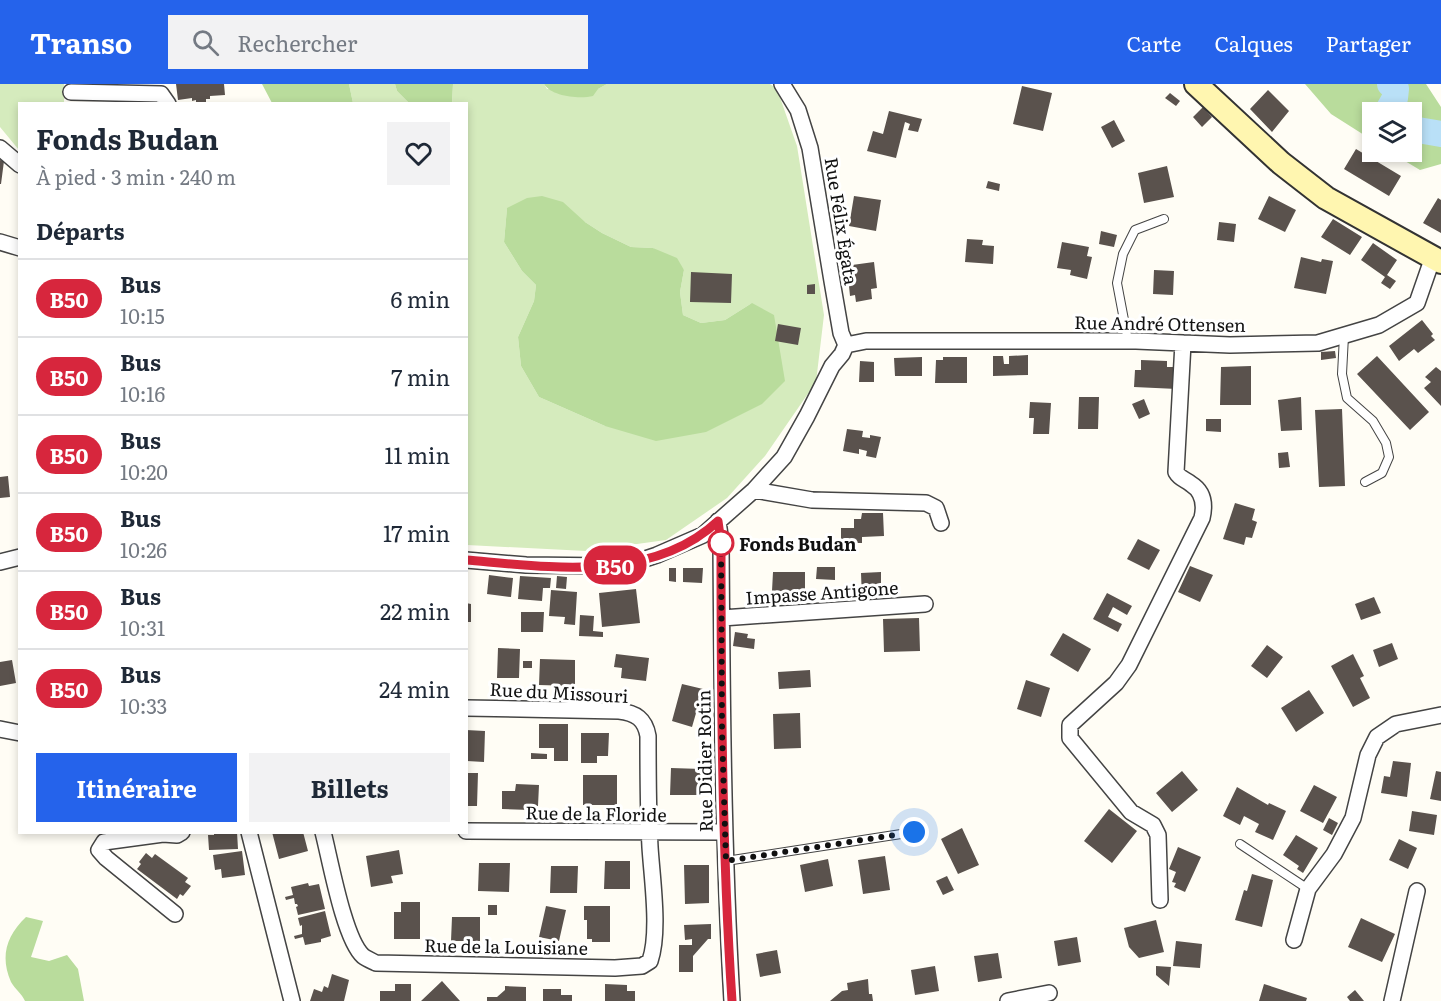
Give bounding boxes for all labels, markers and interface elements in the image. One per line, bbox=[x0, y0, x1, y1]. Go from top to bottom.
search box bbox=[168, 15, 588, 69]
text: Transo bbox=[30, 21, 132, 63]
icon: search bbox=[189, 26, 222, 59]
text: Rechercher bbox=[237, 26, 357, 59]
text: Carte bbox=[1127, 27, 1181, 58]
text: Calques bbox=[1214, 27, 1293, 58]
text: Partager bbox=[1326, 27, 1411, 58]
map controls bbox=[1362, 102, 1422, 162]
button: layers bbox=[1362, 102, 1422, 162]
text: Fonds Budan bbox=[36, 117, 219, 159]
button: heart bbox=[387, 122, 450, 185]
street label: Rue Félix Égata bbox=[819, 155, 865, 287]
text: À pied · 3 min · 240 m bbox=[36, 161, 236, 191]
text: Départs bbox=[36, 214, 125, 247]
text: Bus bbox=[120, 267, 161, 300]
text: 6 min bbox=[391, 282, 450, 315]
text: B50 bbox=[50, 283, 88, 314]
text: 10:15 bbox=[120, 300, 165, 330]
street label: Rue André Ottensen bbox=[1074, 308, 1246, 338]
text: Bus bbox=[120, 345, 161, 378]
text: 7 min bbox=[391, 360, 450, 393]
text: B50 bbox=[50, 361, 88, 392]
text: 10:16 bbox=[120, 378, 165, 408]
text: Bus bbox=[120, 423, 161, 456]
text: 11 min bbox=[384, 438, 450, 471]
text: B50 bbox=[50, 439, 88, 470]
text: 10:20 bbox=[120, 456, 168, 486]
text: Bus bbox=[120, 501, 161, 534]
text: 17 min bbox=[383, 516, 450, 549]
text: B50 bbox=[50, 517, 88, 548]
marker: Fonds Budan bbox=[708, 530, 734, 556]
place label: Fonds Budan bbox=[739, 530, 857, 557]
text: 10:26 bbox=[120, 534, 167, 564]
line badge: B50 bbox=[580, 546, 650, 584]
text: B50 bbox=[596, 550, 634, 581]
street label: Impasse Antigone bbox=[745, 573, 899, 611]
text: Bus bbox=[120, 579, 161, 612]
text: 22 min bbox=[380, 594, 450, 627]
text: B50 bbox=[50, 595, 88, 626]
text: 10:31 bbox=[120, 612, 165, 642]
text: Bus bbox=[120, 657, 161, 690]
text: 24 min bbox=[379, 672, 450, 705]
text: B50 bbox=[50, 673, 88, 704]
street label: Rue du Missouri bbox=[489, 675, 629, 709]
street label: Rue Didier Rotin bbox=[689, 689, 719, 833]
text: 10:33 bbox=[120, 690, 167, 720]
button: Itinéraire bbox=[36, 753, 237, 822]
button: Billets bbox=[249, 753, 450, 822]
street label: Rue de la Floride bbox=[525, 798, 667, 828]
your location bbox=[899, 817, 929, 847]
street label: Rue de la Louisiane bbox=[424, 931, 588, 961]

